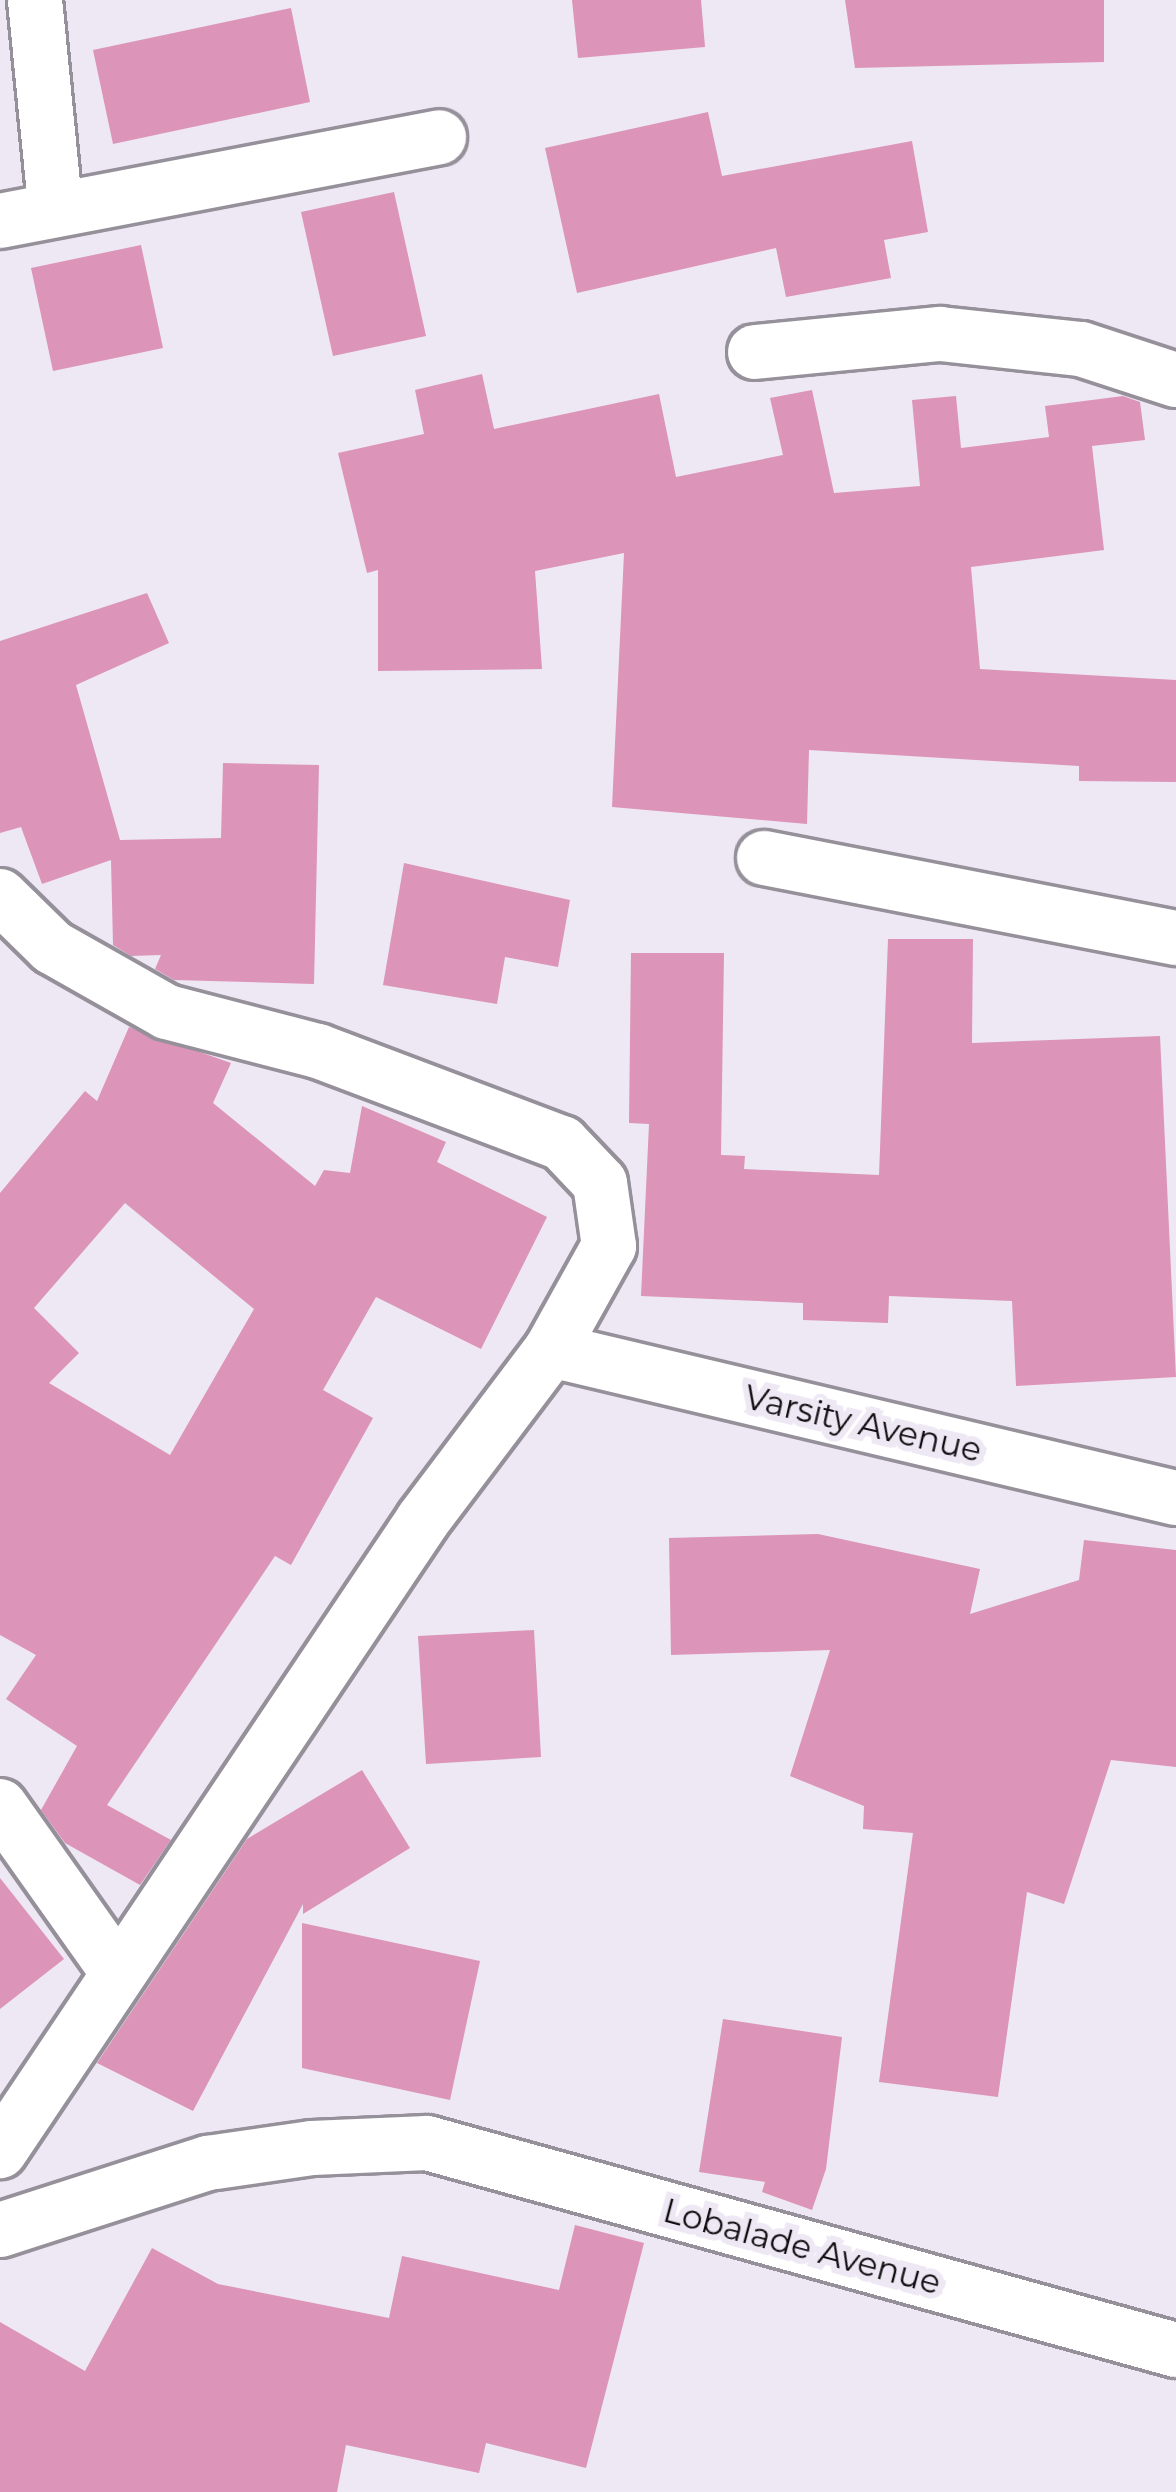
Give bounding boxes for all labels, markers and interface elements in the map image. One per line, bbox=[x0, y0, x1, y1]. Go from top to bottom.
street label: Varsity Avenue bbox=[741, 1378, 985, 1470]
street label: Lobalade Avenue bbox=[659, 2191, 945, 2303]

